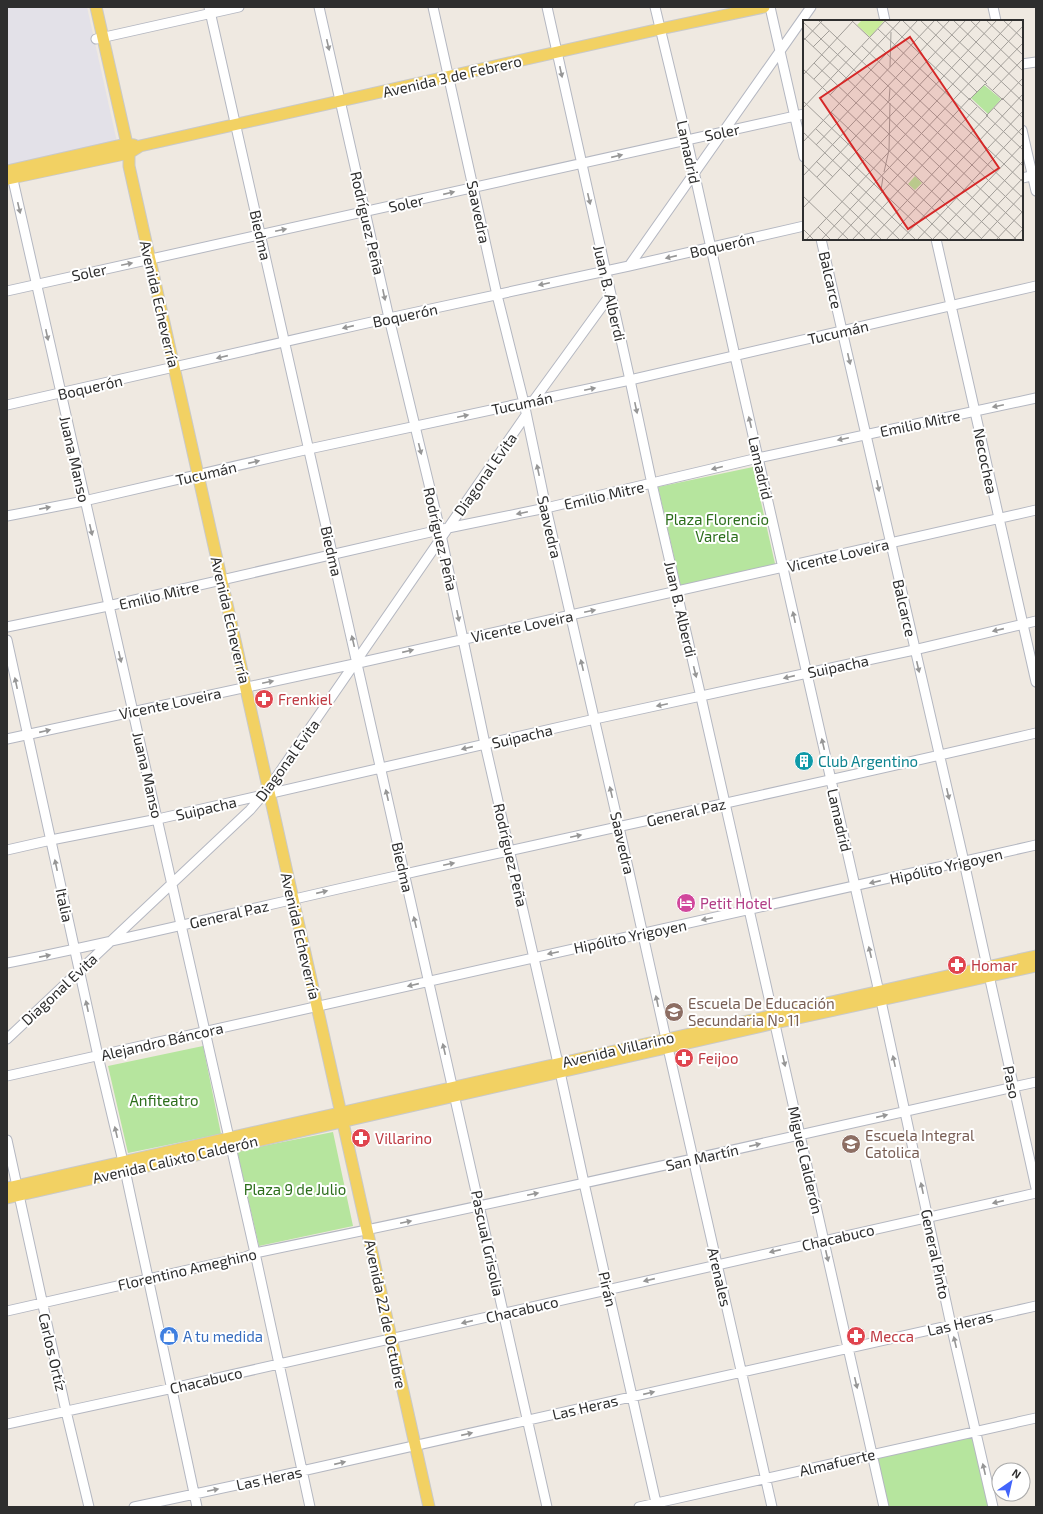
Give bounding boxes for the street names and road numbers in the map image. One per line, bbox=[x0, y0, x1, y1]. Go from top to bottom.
street label: Avenida 3 de Febrero bbox=[381, 51, 523, 101]
street label: Lamadrid bbox=[674, 119, 704, 185]
street label: Soler bbox=[703, 120, 741, 144]
street label: Rodríguez Peña bbox=[347, 169, 389, 277]
street label: Saavedra bbox=[464, 179, 494, 245]
street label: Soler bbox=[387, 190, 425, 216]
street label: Biedma bbox=[246, 208, 276, 262]
street label: Boquerón bbox=[688, 229, 756, 261]
street label: Avenida Echeverría bbox=[137, 239, 183, 369]
street label: Juan B. Alberdi bbox=[590, 243, 630, 343]
street label: Balcarce bbox=[816, 249, 846, 311]
street label: Soler bbox=[70, 260, 108, 284]
street label: Boquerón bbox=[371, 299, 439, 331]
street label: Tucumán bbox=[806, 316, 870, 348]
street label: Boquerón bbox=[56, 371, 124, 403]
street label: Tucumán bbox=[490, 388, 554, 418]
street label: Emilio Mitre bbox=[878, 406, 962, 440]
street label: Juana Manso bbox=[56, 414, 94, 504]
street label: Necochea bbox=[970, 426, 1002, 496]
street label: Diagonal Evita bbox=[450, 429, 520, 519]
street label: Lamadrid bbox=[745, 435, 777, 501]
street label: Tucumán bbox=[174, 457, 238, 489]
street label: Emilio Mitre bbox=[562, 477, 646, 513]
street label: Rodríguez Peña bbox=[420, 485, 462, 593]
street label: Saavedra bbox=[534, 494, 566, 560]
street label: Biedma bbox=[317, 524, 347, 578]
street label: Vicente Loveira bbox=[785, 535, 891, 575]
street label: Avenida Echeverría bbox=[208, 555, 254, 685]
street label: Juan B. Alberdi bbox=[661, 559, 701, 659]
street label: Emilio Mitre bbox=[117, 577, 201, 613]
street label: Balcarce bbox=[890, 577, 920, 639]
street label: Vicente Loveira bbox=[469, 606, 575, 646]
street label: Suipacha bbox=[806, 651, 870, 681]
street label: Vicente Loveira bbox=[117, 683, 223, 723]
street label: Diagonal Evita bbox=[251, 715, 323, 805]
street label: Suipacha bbox=[490, 720, 554, 752]
street label: Juana Manso bbox=[129, 730, 167, 820]
street label: Lamadrid bbox=[824, 787, 856, 853]
street label: Suipacha bbox=[174, 792, 238, 824]
street label: General Paz bbox=[645, 794, 727, 830]
street label: Rodríguez Peña bbox=[490, 801, 532, 909]
street label: Saavedra bbox=[607, 810, 639, 876]
street label: Biedma bbox=[388, 840, 418, 894]
street label: Hipólito Yrigoyen bbox=[888, 844, 1004, 888]
street label: Avenida Echeverría bbox=[278, 871, 324, 1001]
street label: Italia bbox=[53, 886, 77, 924]
street label: General Paz bbox=[188, 896, 270, 932]
street label: Hipólito Yrigoyen bbox=[572, 915, 688, 957]
street label: Diagonal Evita bbox=[17, 949, 101, 1029]
street label: Alejandro Báncora bbox=[99, 1018, 225, 1065]
street label: Avenida Villarino bbox=[560, 1027, 676, 1071]
street label: Paso bbox=[1000, 1064, 1024, 1100]
street label: Miguel Calderón bbox=[785, 1104, 827, 1216]
street label: Avenida Calixto Calderón bbox=[91, 1131, 259, 1187]
street label: San Martín bbox=[664, 1140, 740, 1174]
street label: Pascual Grisolia bbox=[468, 1188, 508, 1298]
street label: General Pinto bbox=[918, 1207, 954, 1301]
street label: Chacabuco bbox=[800, 1220, 876, 1254]
street label: Avenida 22 de Octubre bbox=[361, 1238, 411, 1390]
street label: Florentino Ameghino bbox=[116, 1244, 258, 1294]
street label: Arenales bbox=[704, 1246, 736, 1308]
street label: Pirán bbox=[595, 1270, 621, 1308]
street label: Chacabuco bbox=[484, 1292, 560, 1326]
street label: Las Heras bbox=[925, 1307, 995, 1339]
street label: Carlos Ortíz bbox=[35, 1311, 71, 1393]
street label: Chacabuco bbox=[168, 1363, 244, 1397]
street label: Las Heras bbox=[550, 1391, 620, 1423]
street label: Almafuerte bbox=[797, 1445, 877, 1479]
street label: Las Heras bbox=[234, 1462, 304, 1494]

